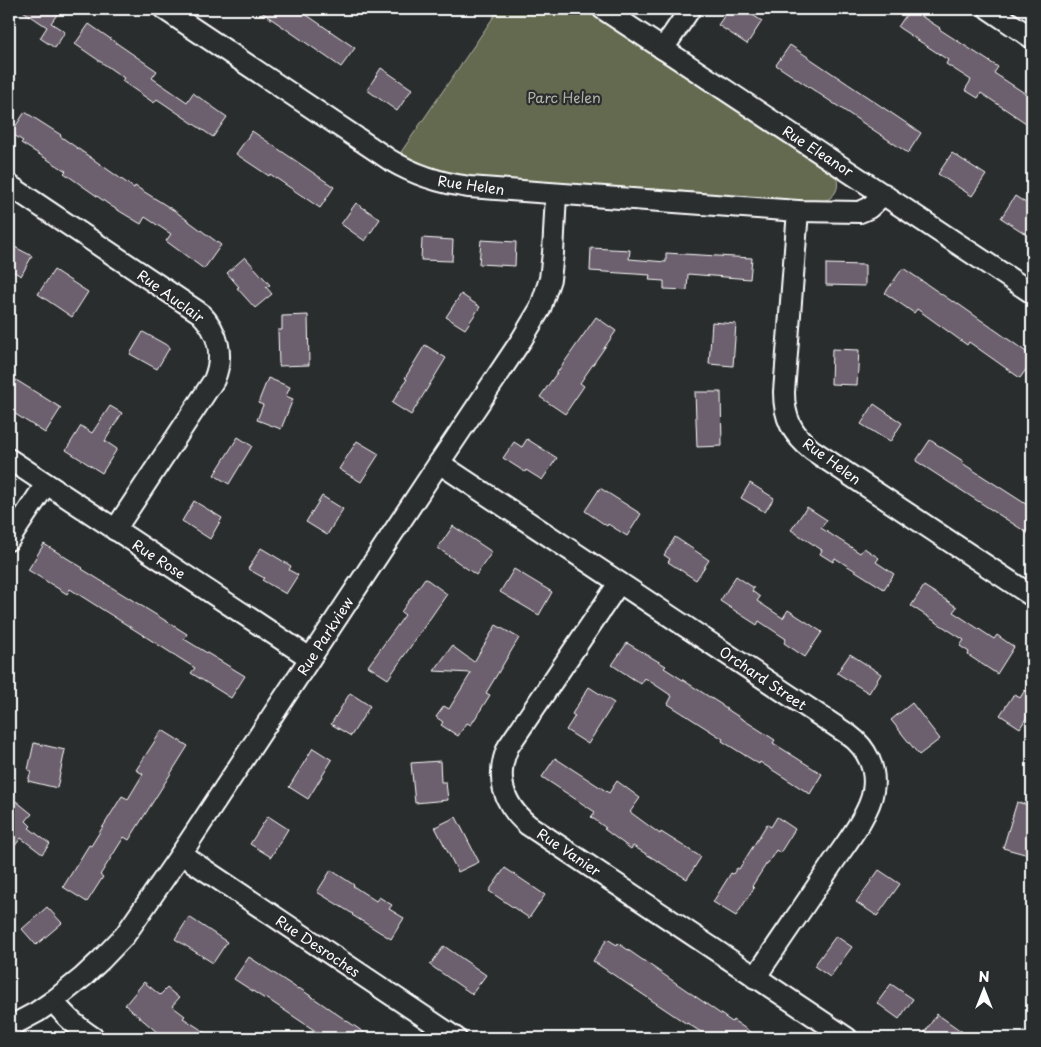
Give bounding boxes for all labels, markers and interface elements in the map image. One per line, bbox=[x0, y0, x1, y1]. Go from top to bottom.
park label: Parc Helen bbox=[527, 87, 601, 108]
street label: Rue Eleanor bbox=[778, 120, 858, 182]
street label: Rue Helen bbox=[436, 170, 506, 200]
street label: Rue Auclair bbox=[133, 264, 209, 328]
street label: Rue Helen bbox=[799, 433, 865, 489]
street label: Rue Rose bbox=[128, 534, 190, 584]
street label: Rue Parkview bbox=[292, 592, 358, 679]
street label: Orchard Street bbox=[715, 641, 811, 715]
street label: Rue Vanier bbox=[533, 823, 605, 881]
street label: Rue Desroches bbox=[272, 910, 364, 982]
north arrow bbox=[958, 964, 1008, 1014]
text: N bbox=[978, 966, 990, 987]

